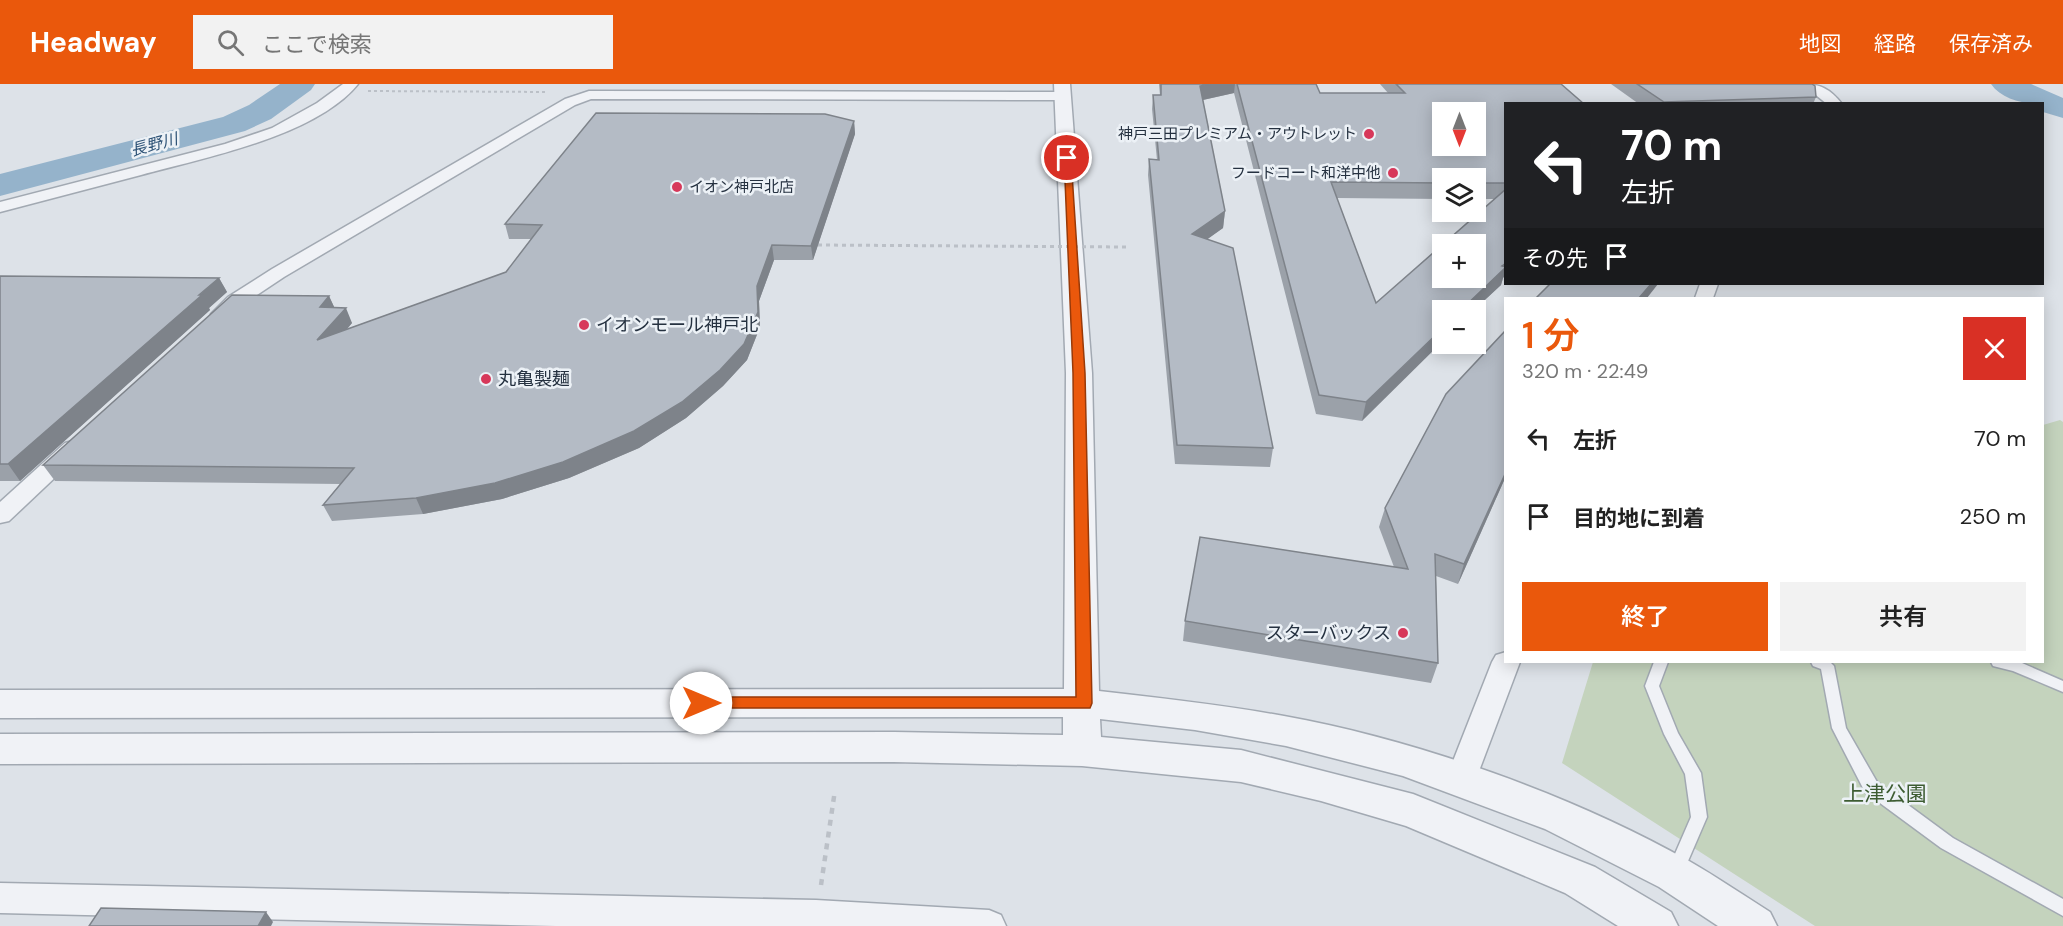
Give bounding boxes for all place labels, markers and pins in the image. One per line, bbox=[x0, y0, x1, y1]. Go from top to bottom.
place label: 神戸三田プレミアム・アウトレット bbox=[1118, 124, 1357, 144]
marker: 神戸三田プレミアム・アウトレット bbox=[1362, 127, 1376, 141]
pin bbox=[1041, 132, 1092, 183]
place label: フードコート和洋中他 bbox=[1231, 163, 1381, 183]
marker: フードコート和洋中他 bbox=[1386, 166, 1400, 180]
place label: イオン神戸北店 bbox=[689, 177, 794, 197]
marker: イオン神戸北店 bbox=[670, 180, 684, 194]
place label: イオンモール神戸北 bbox=[596, 313, 758, 337]
marker: イオンモール神戸北 bbox=[577, 318, 591, 332]
place label: 丸亀製麺 bbox=[498, 367, 570, 391]
marker: 丸亀製麺 bbox=[479, 372, 493, 386]
place label: スターバックス bbox=[1266, 621, 1391, 645]
marker: スターバックス bbox=[1396, 626, 1410, 640]

